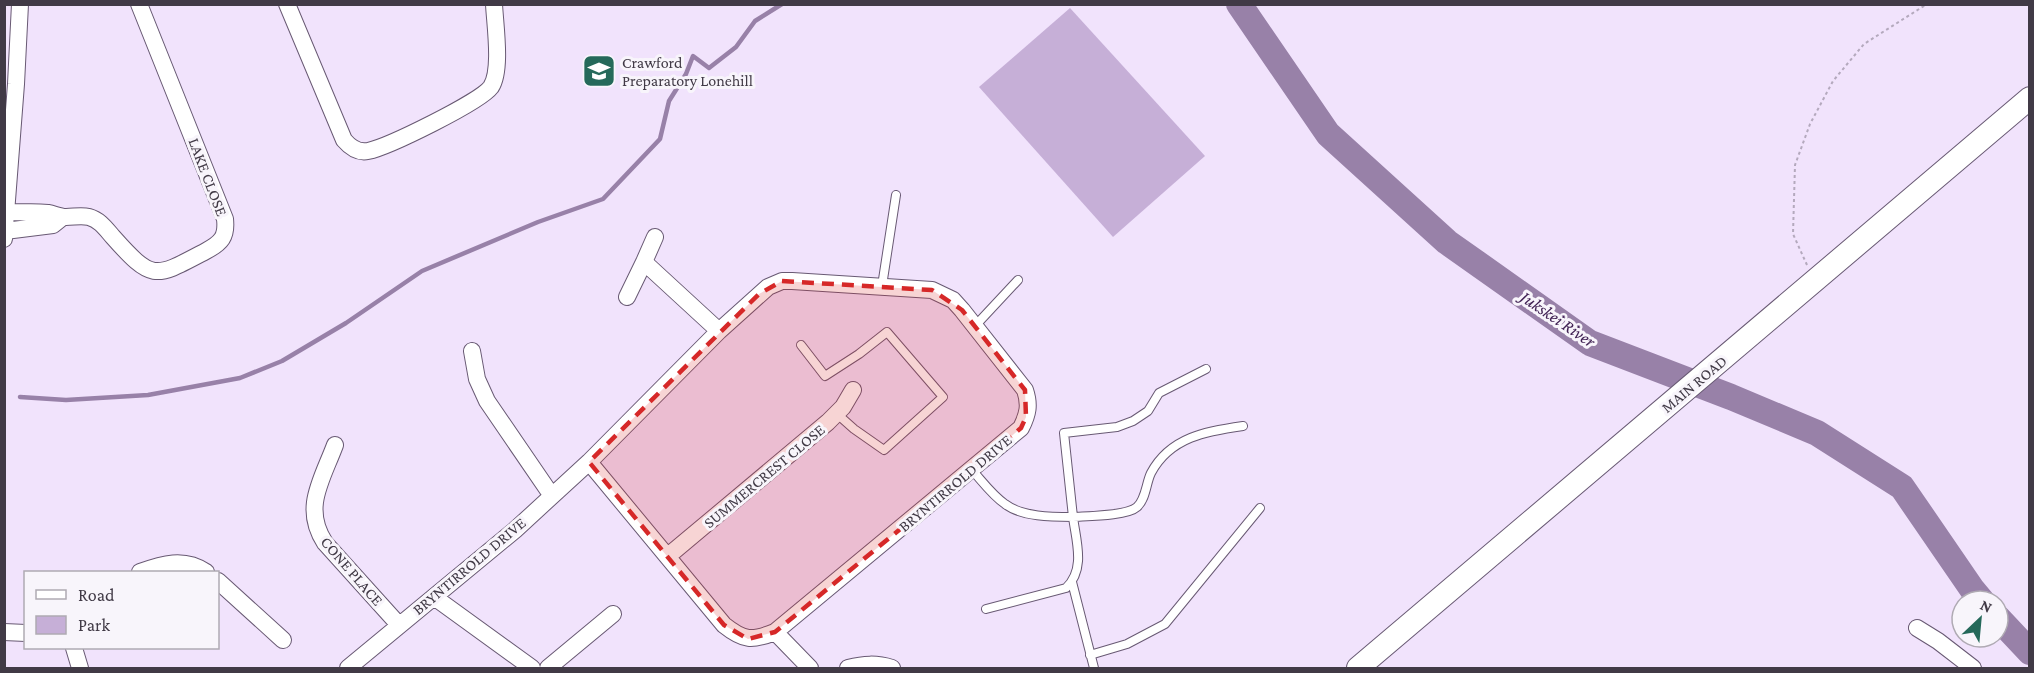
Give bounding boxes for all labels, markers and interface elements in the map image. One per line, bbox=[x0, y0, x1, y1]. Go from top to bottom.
school or university icon: Crawford Preparatory Lonehill bbox=[581, 53, 617, 89]
place label: Crawford Preparatory Lonehill bbox=[622, 54, 753, 90]
street label: LAKE CLOSE bbox=[185, 136, 231, 219]
water label: Jukskei River bbox=[1514, 285, 1600, 352]
street label: MAIN ROAD bbox=[1658, 352, 1730, 416]
street label: SUMMERCREST CLOSE bbox=[700, 420, 828, 531]
street label: BRYNTIRROLD DRIVE bbox=[895, 431, 1015, 535]
street label: BRYNTIRROLD DRIVE bbox=[409, 514, 529, 618]
street label: CONE PLACE bbox=[318, 533, 387, 609]
legend bbox=[24, 571, 219, 649]
text: Road bbox=[78, 585, 115, 605]
north arrow bbox=[1950, 589, 2010, 649]
text: N bbox=[1978, 596, 1995, 616]
text: Park bbox=[78, 615, 110, 635]

